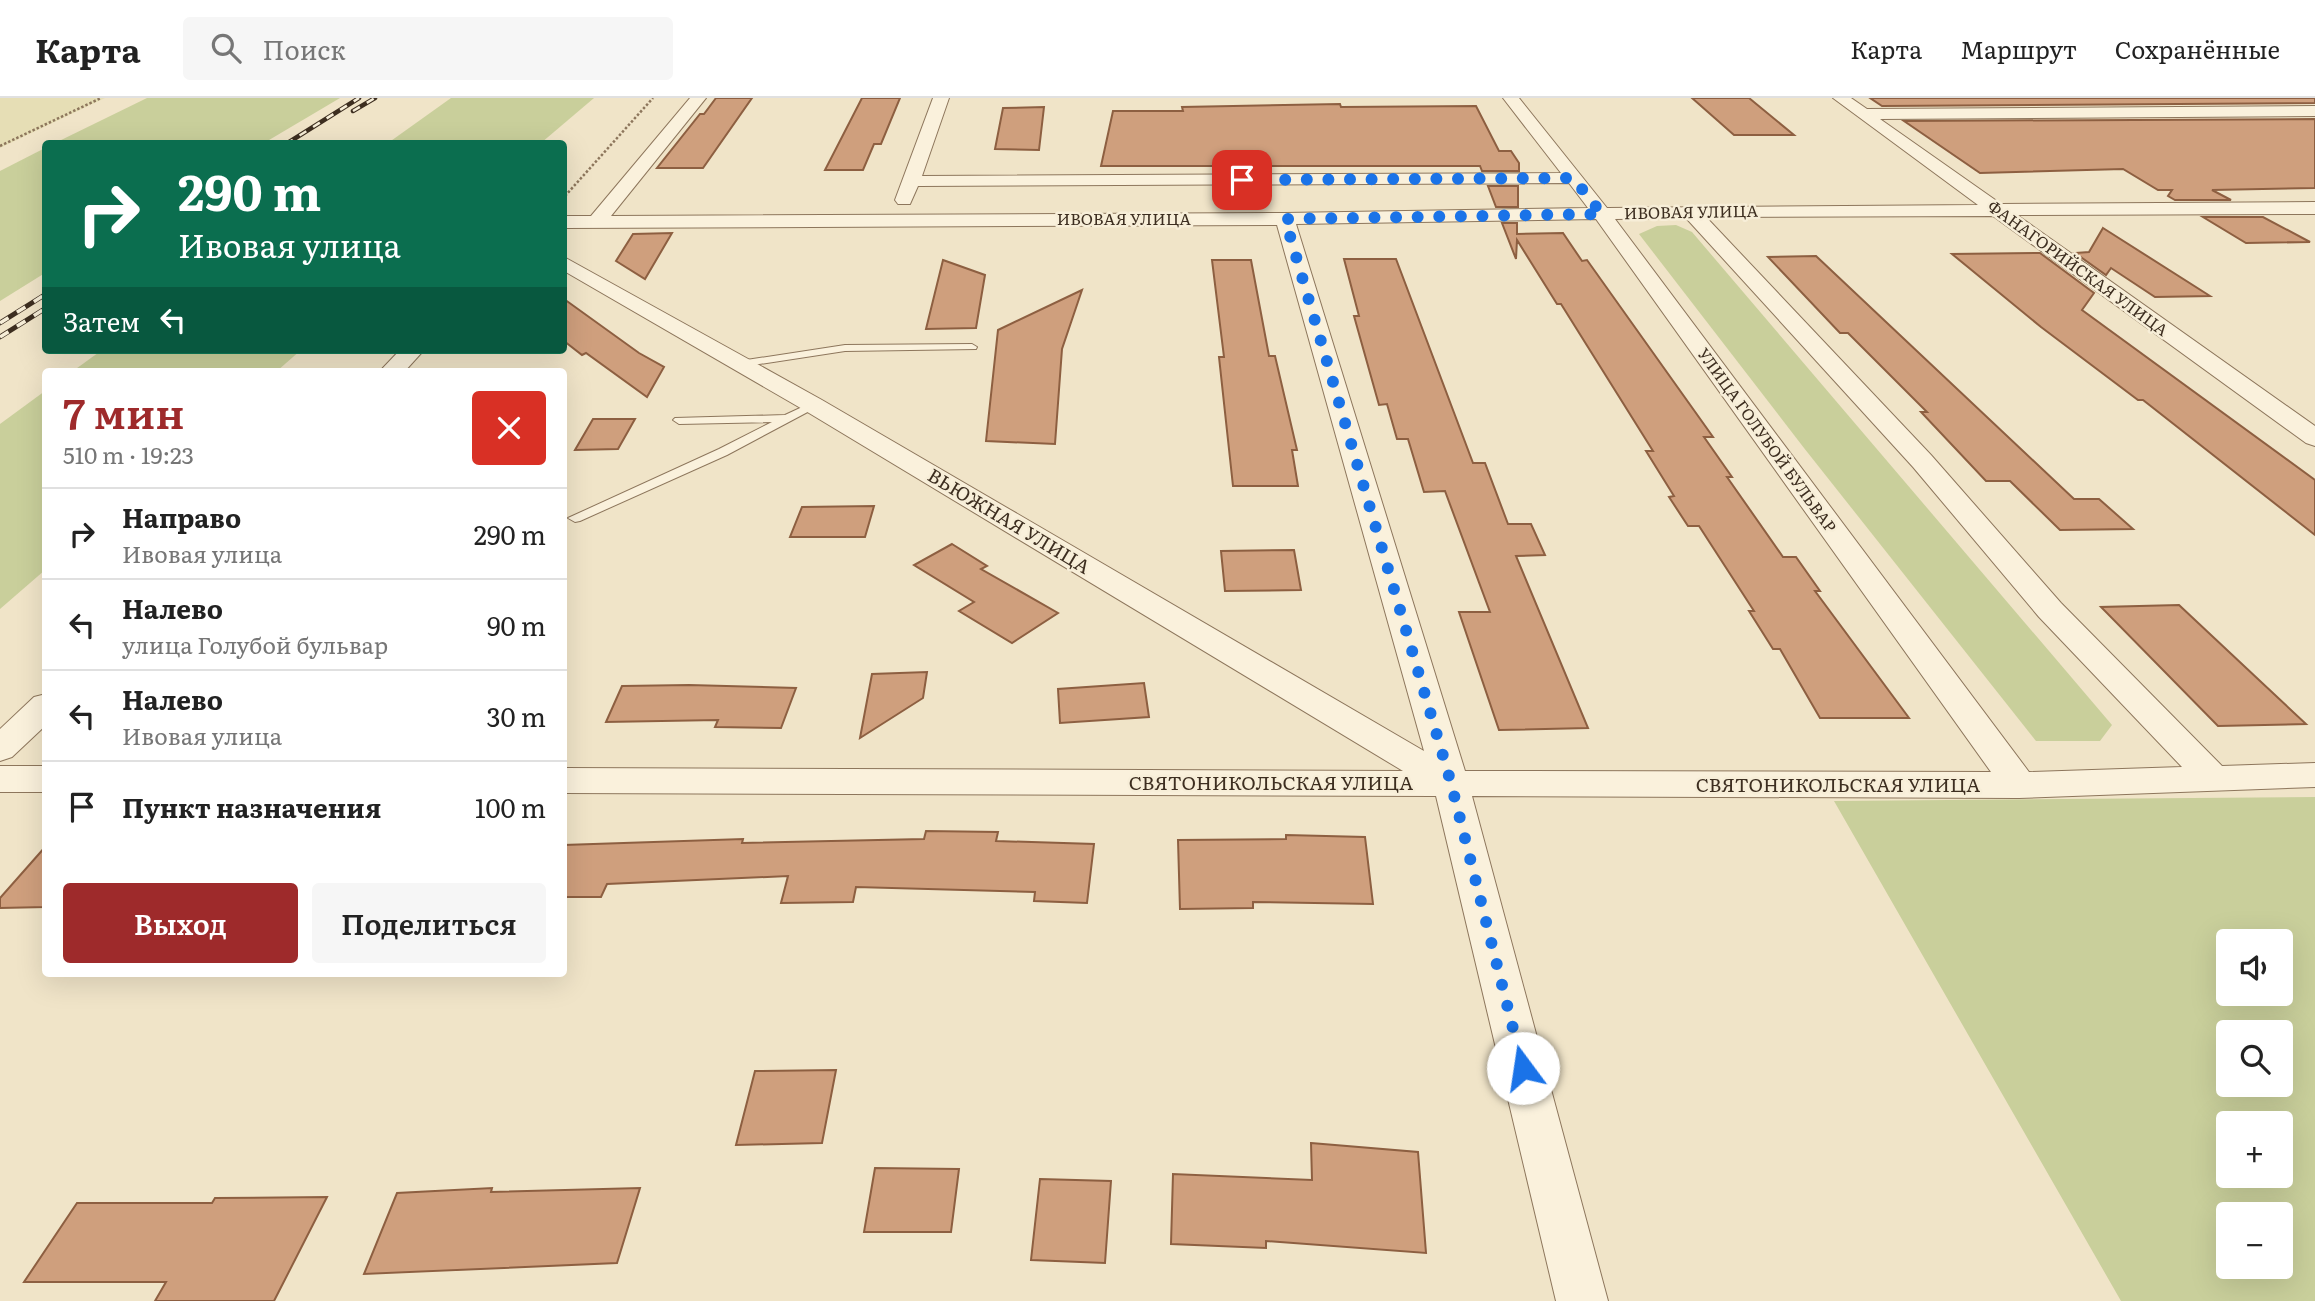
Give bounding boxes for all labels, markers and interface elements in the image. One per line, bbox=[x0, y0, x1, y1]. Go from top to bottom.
search box bbox=[183, 17, 673, 80]
text: Карта bbox=[35, 24, 141, 73]
icon: search bbox=[207, 29, 245, 67]
text: Поиск bbox=[263, 29, 346, 68]
text: Карта bbox=[1850, 31, 1922, 66]
text: Маршрут bbox=[1960, 31, 2077, 66]
text: Сохранённые bbox=[2115, 31, 2280, 66]
pin bbox=[1212, 150, 1272, 210]
text: 290 m bbox=[178, 153, 321, 226]
icon: arrive bbox=[1223, 161, 1261, 199]
icon: right bbox=[63, 168, 154, 259]
street label: ФАНАГОРИЙСКАЯ УЛИЦА bbox=[1983, 193, 2174, 341]
street label: ИВОВАЯ УЛИЦА bbox=[1624, 198, 1759, 224]
street label: ИВОВАЯ УЛИЦА bbox=[1057, 206, 1191, 230]
text: Ивовая улица bbox=[178, 220, 401, 268]
text: Затем bbox=[63, 301, 140, 340]
icon: left bbox=[154, 301, 192, 339]
street label: УЛИЦА ГОЛУБОЙ БУЛЬВАР bbox=[1693, 342, 1843, 537]
text: 7 мин bbox=[63, 380, 185, 442]
button: close bbox=[472, 391, 546, 465]
text: 510 m · 19:23 bbox=[63, 437, 194, 471]
street label: ВЬЮЖНАЯ УЛИЦА bbox=[923, 460, 1096, 580]
text: Направо bbox=[122, 497, 241, 536]
text: 290 m bbox=[474, 514, 546, 553]
icon: right bbox=[63, 515, 101, 553]
text: Ивовая улица bbox=[122, 536, 282, 570]
text: Налево bbox=[122, 588, 223, 627]
text: 90 m bbox=[487, 605, 546, 644]
icon: left bbox=[63, 606, 101, 644]
text: улица Голубой бульвар bbox=[122, 627, 388, 661]
text: Налево bbox=[122, 679, 223, 718]
text: 30 m bbox=[486, 696, 546, 735]
icon: left bbox=[63, 697, 101, 735]
text: Ивовая улица bbox=[122, 718, 282, 752]
street label: СВЯТОНИКОЛЬСКАЯ УЛИЦА bbox=[1129, 768, 1413, 796]
street label: СВЯТОНИКОЛЬСКАЯ УЛИЦА bbox=[1696, 770, 1980, 798]
text: Пункт назначения bbox=[122, 787, 381, 826]
text: 100 m bbox=[475, 787, 546, 826]
icon: arrive bbox=[63, 788, 101, 826]
button: Выход bbox=[63, 883, 298, 963]
button: Поделиться bbox=[312, 883, 546, 963]
map controls bbox=[2216, 929, 2293, 1279]
button: sound bbox=[2216, 929, 2293, 1006]
button: search bbox=[2216, 1020, 2293, 1097]
position arrow bbox=[1486, 1031, 1560, 1105]
button: + bbox=[2216, 1111, 2293, 1188]
button: − bbox=[2216, 1202, 2293, 1279]

